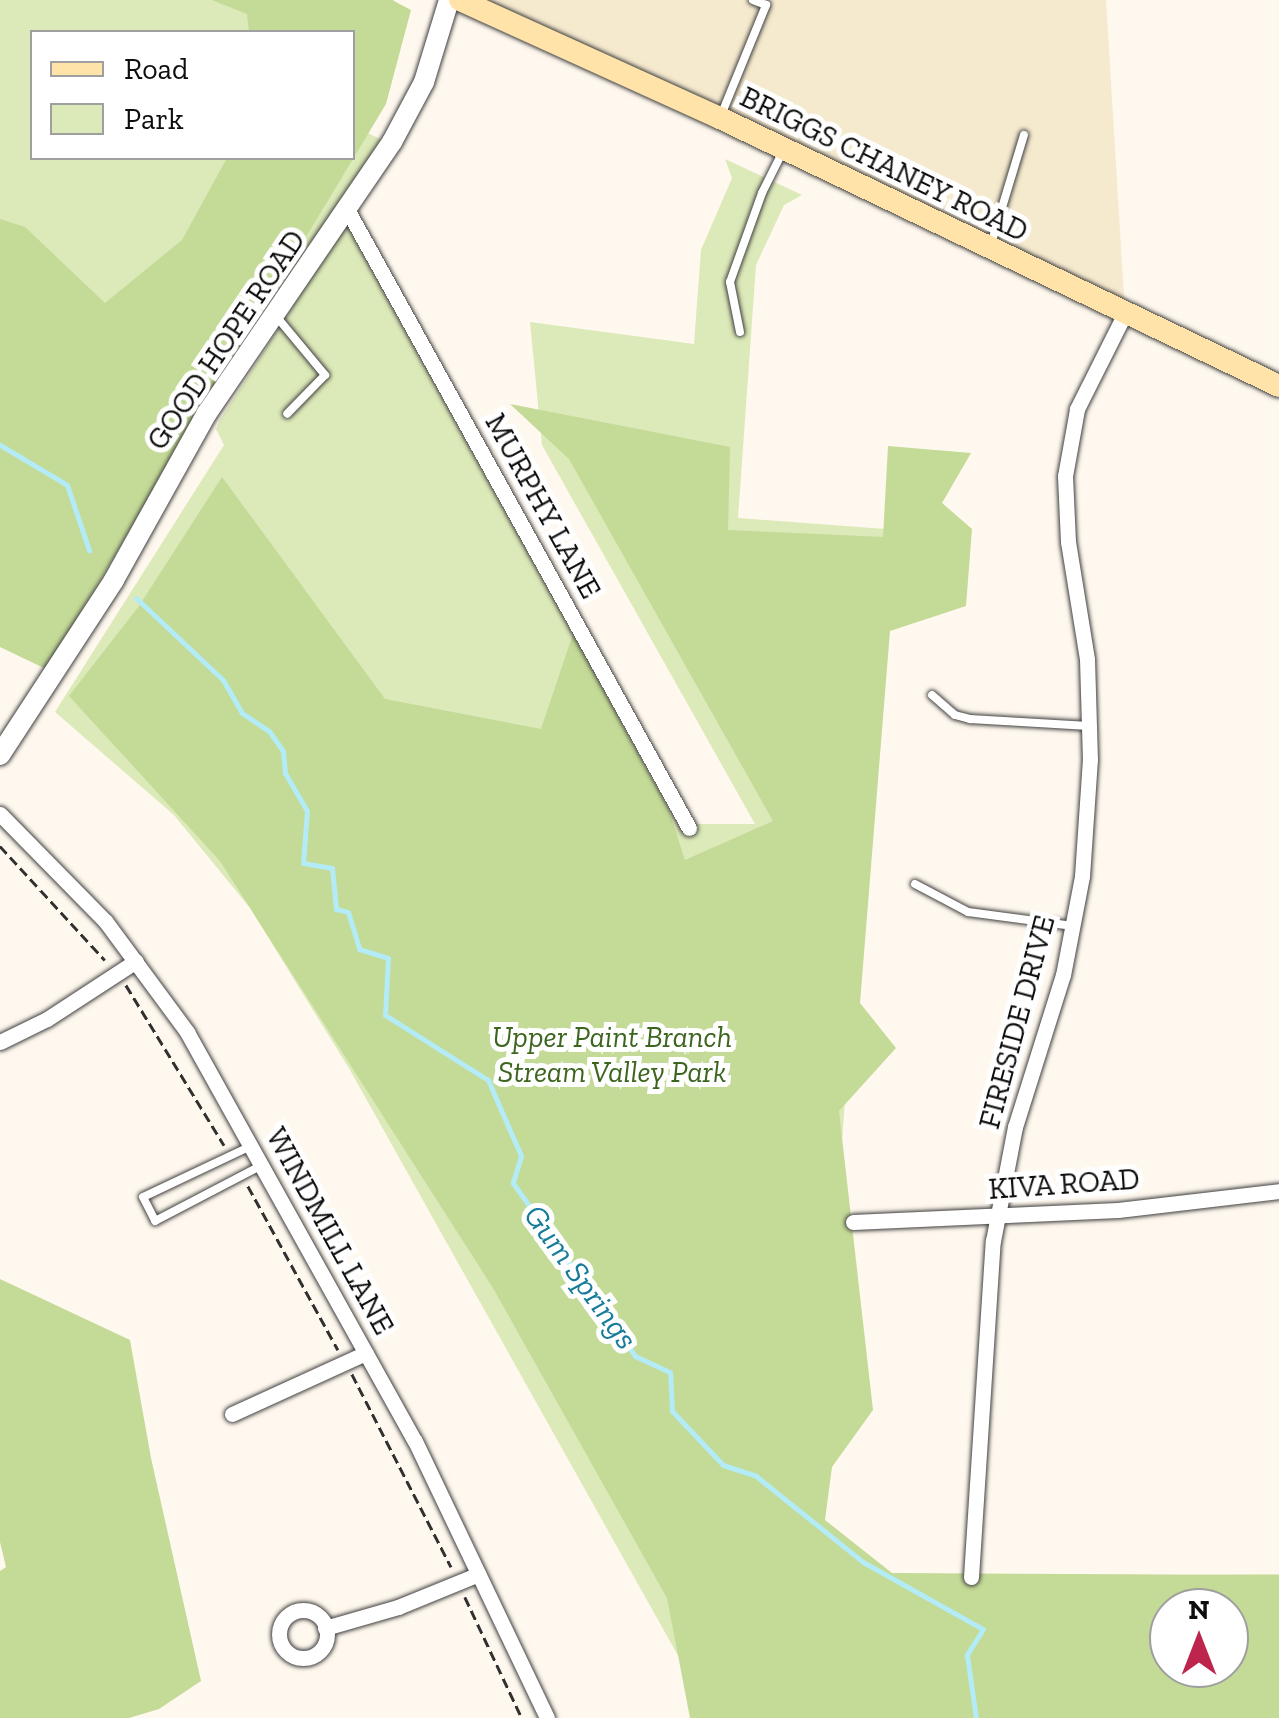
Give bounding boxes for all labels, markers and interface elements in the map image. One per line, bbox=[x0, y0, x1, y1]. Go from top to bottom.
legend bbox=[30, 30, 355, 160]
text: Road bbox=[124, 51, 189, 87]
street label: BRIGGS CHANEY ROAD bbox=[734, 78, 1034, 250]
text: Park bbox=[124, 101, 184, 137]
street label: GOOD HOPE ROAD bbox=[139, 223, 313, 457]
street label: MURPHY LANE bbox=[477, 407, 609, 605]
street label: FIRESIDE DRIVE bbox=[971, 911, 1063, 1133]
park label: Upper Paint Branch Stream Valley Park bbox=[492, 1019, 732, 1090]
street label: WINDMILL LANE bbox=[258, 1121, 402, 1341]
street label: KIVA ROAD bbox=[987, 1161, 1141, 1207]
water label: Gum Springs bbox=[516, 1197, 646, 1357]
north arrow bbox=[1149, 1588, 1249, 1688]
text: N bbox=[1188, 1593, 1210, 1626]

